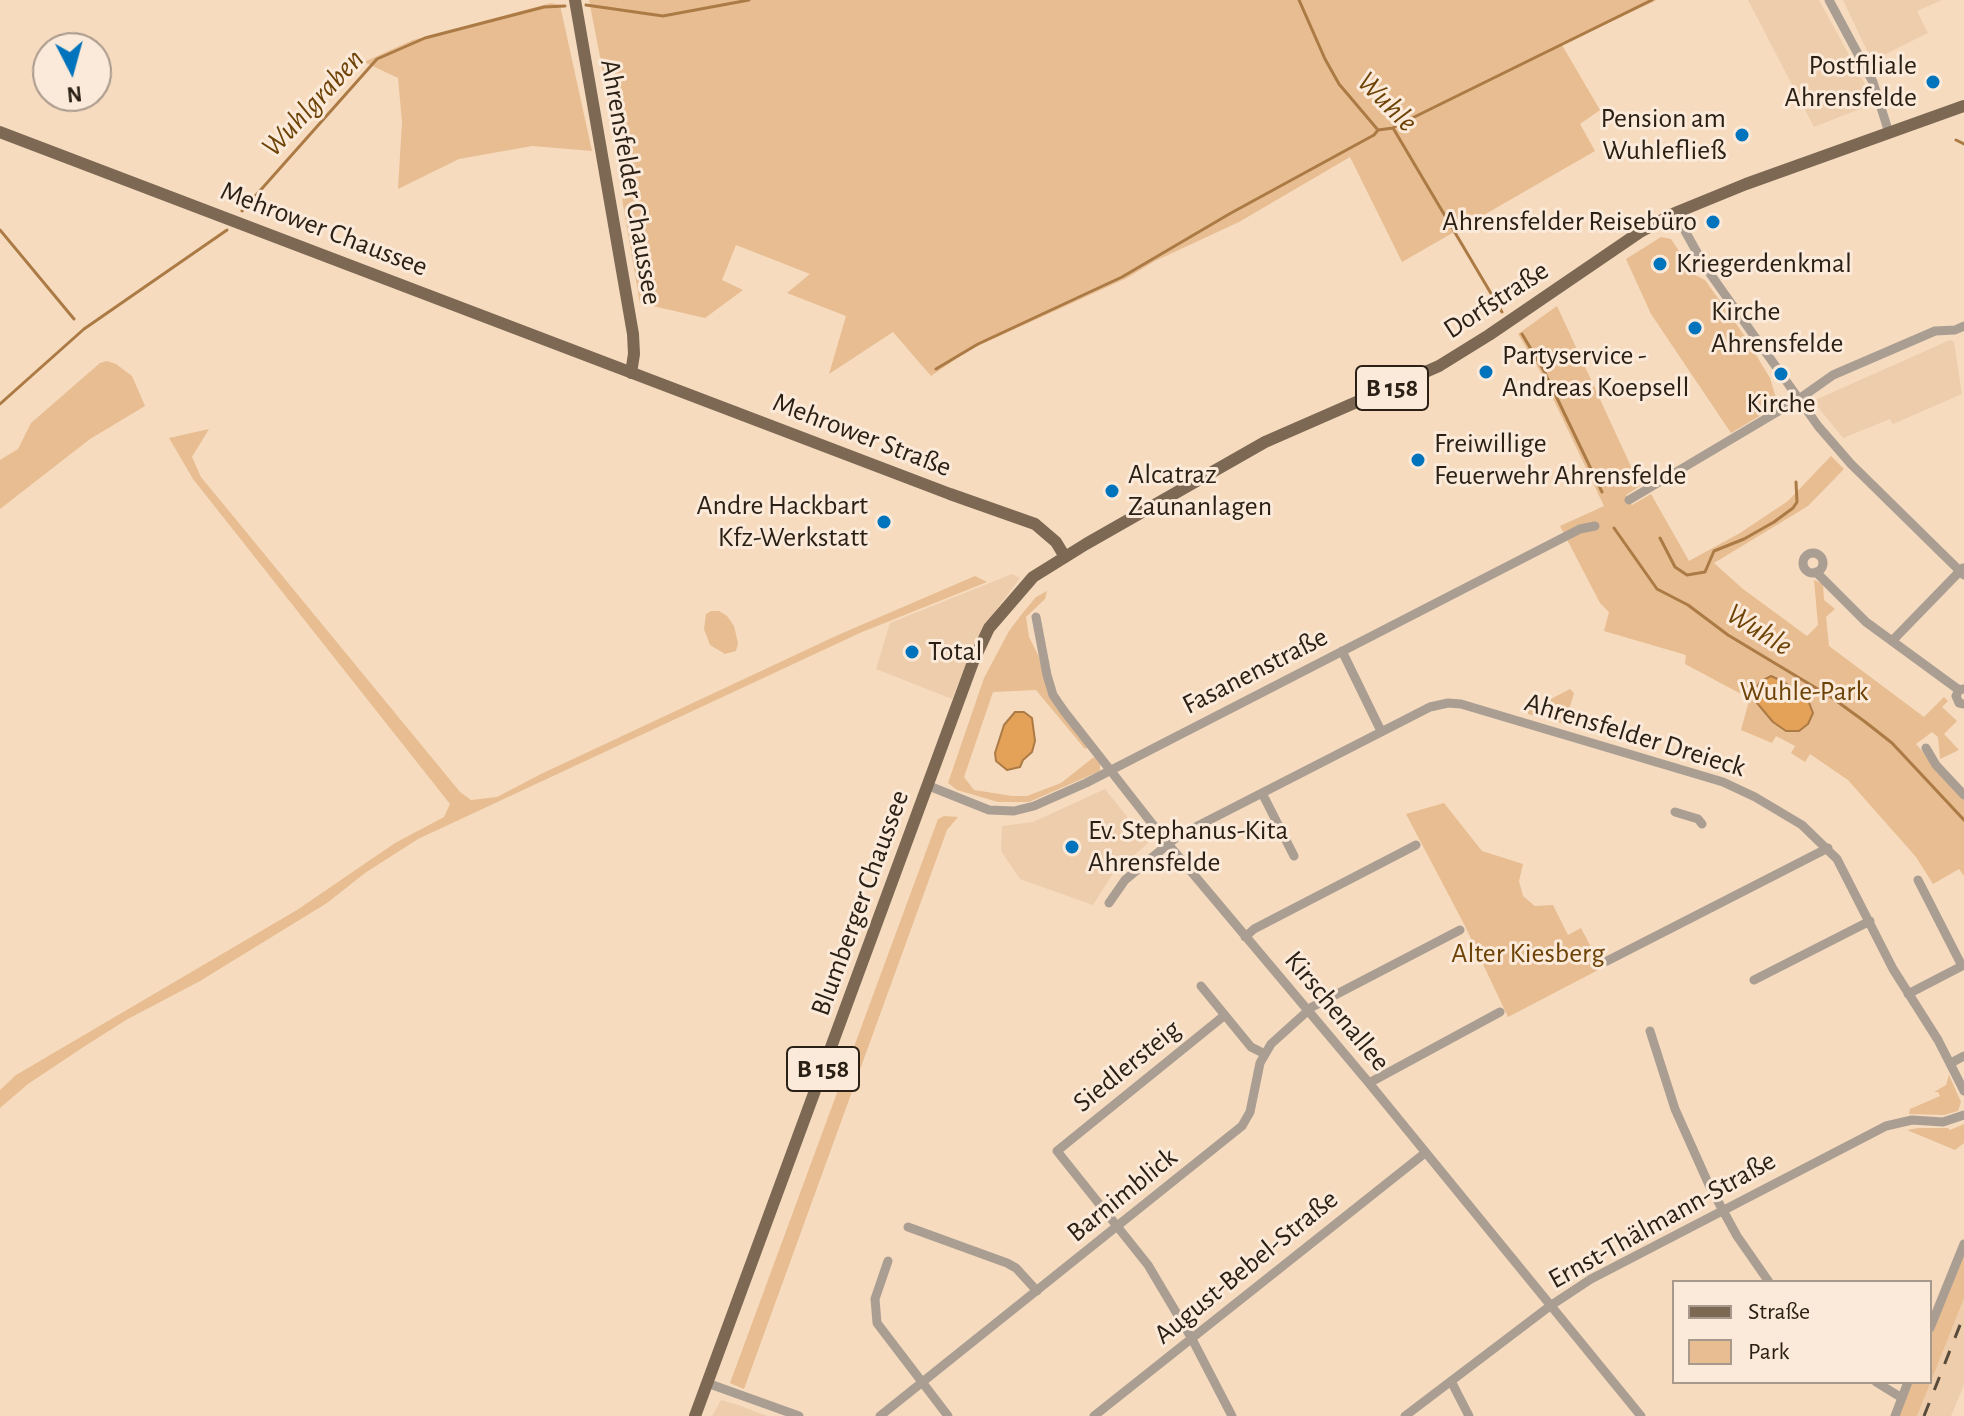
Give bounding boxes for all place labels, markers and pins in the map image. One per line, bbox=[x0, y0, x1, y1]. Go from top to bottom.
place label: Postfiliale Ahrensfelde bbox=[1785, 49, 1917, 115]
marker: Postfiliale Ahrensfelde bbox=[1924, 73, 1942, 91]
place label: Pension am Wuhlefließ bbox=[1601, 102, 1726, 168]
marker: Pension am Wuhlefließ bbox=[1733, 126, 1751, 144]
place label: Ahrensfelder Reisebüro bbox=[1442, 205, 1697, 239]
marker: Ahrensfelder Reisebüro bbox=[1704, 213, 1722, 231]
place label: Kriegerdenkmal bbox=[1676, 247, 1852, 281]
marker: Kriegerdenkmal bbox=[1651, 255, 1669, 273]
place label: Kirche Ahrensfelde bbox=[1711, 295, 1843, 361]
marker: Kirche Ahrensfelde bbox=[1686, 319, 1704, 337]
place label: Partyservice - Andreas Koepsell bbox=[1502, 339, 1689, 405]
marker: Partyservice - Andreas Koepsell bbox=[1477, 363, 1495, 381]
marker: Kirche bbox=[1772, 365, 1790, 383]
place label: Kirche bbox=[1746, 387, 1816, 421]
place label: Freiwillige Feuerwehr Ahrensfelde bbox=[1434, 427, 1686, 493]
marker: Freiwillige Feuerwehr Ahrensfelde bbox=[1409, 451, 1427, 469]
place label: Alcatraz Zaunanlagen bbox=[1128, 458, 1272, 524]
marker: Alcatraz Zaunanlagen bbox=[1103, 482, 1121, 500]
place label: Andre Hackbart Kfz-Werkstatt bbox=[697, 489, 868, 555]
marker: Andre Hackbart Kfz-Werkstatt bbox=[875, 513, 893, 531]
place label: Total bbox=[928, 635, 982, 669]
marker: Total bbox=[903, 643, 921, 661]
place label: Ev. Stephanus-Kita Ahrensfelde bbox=[1088, 814, 1288, 880]
marker: Ev. Stephanus-Kita Ahrensfelde bbox=[1063, 838, 1081, 856]

